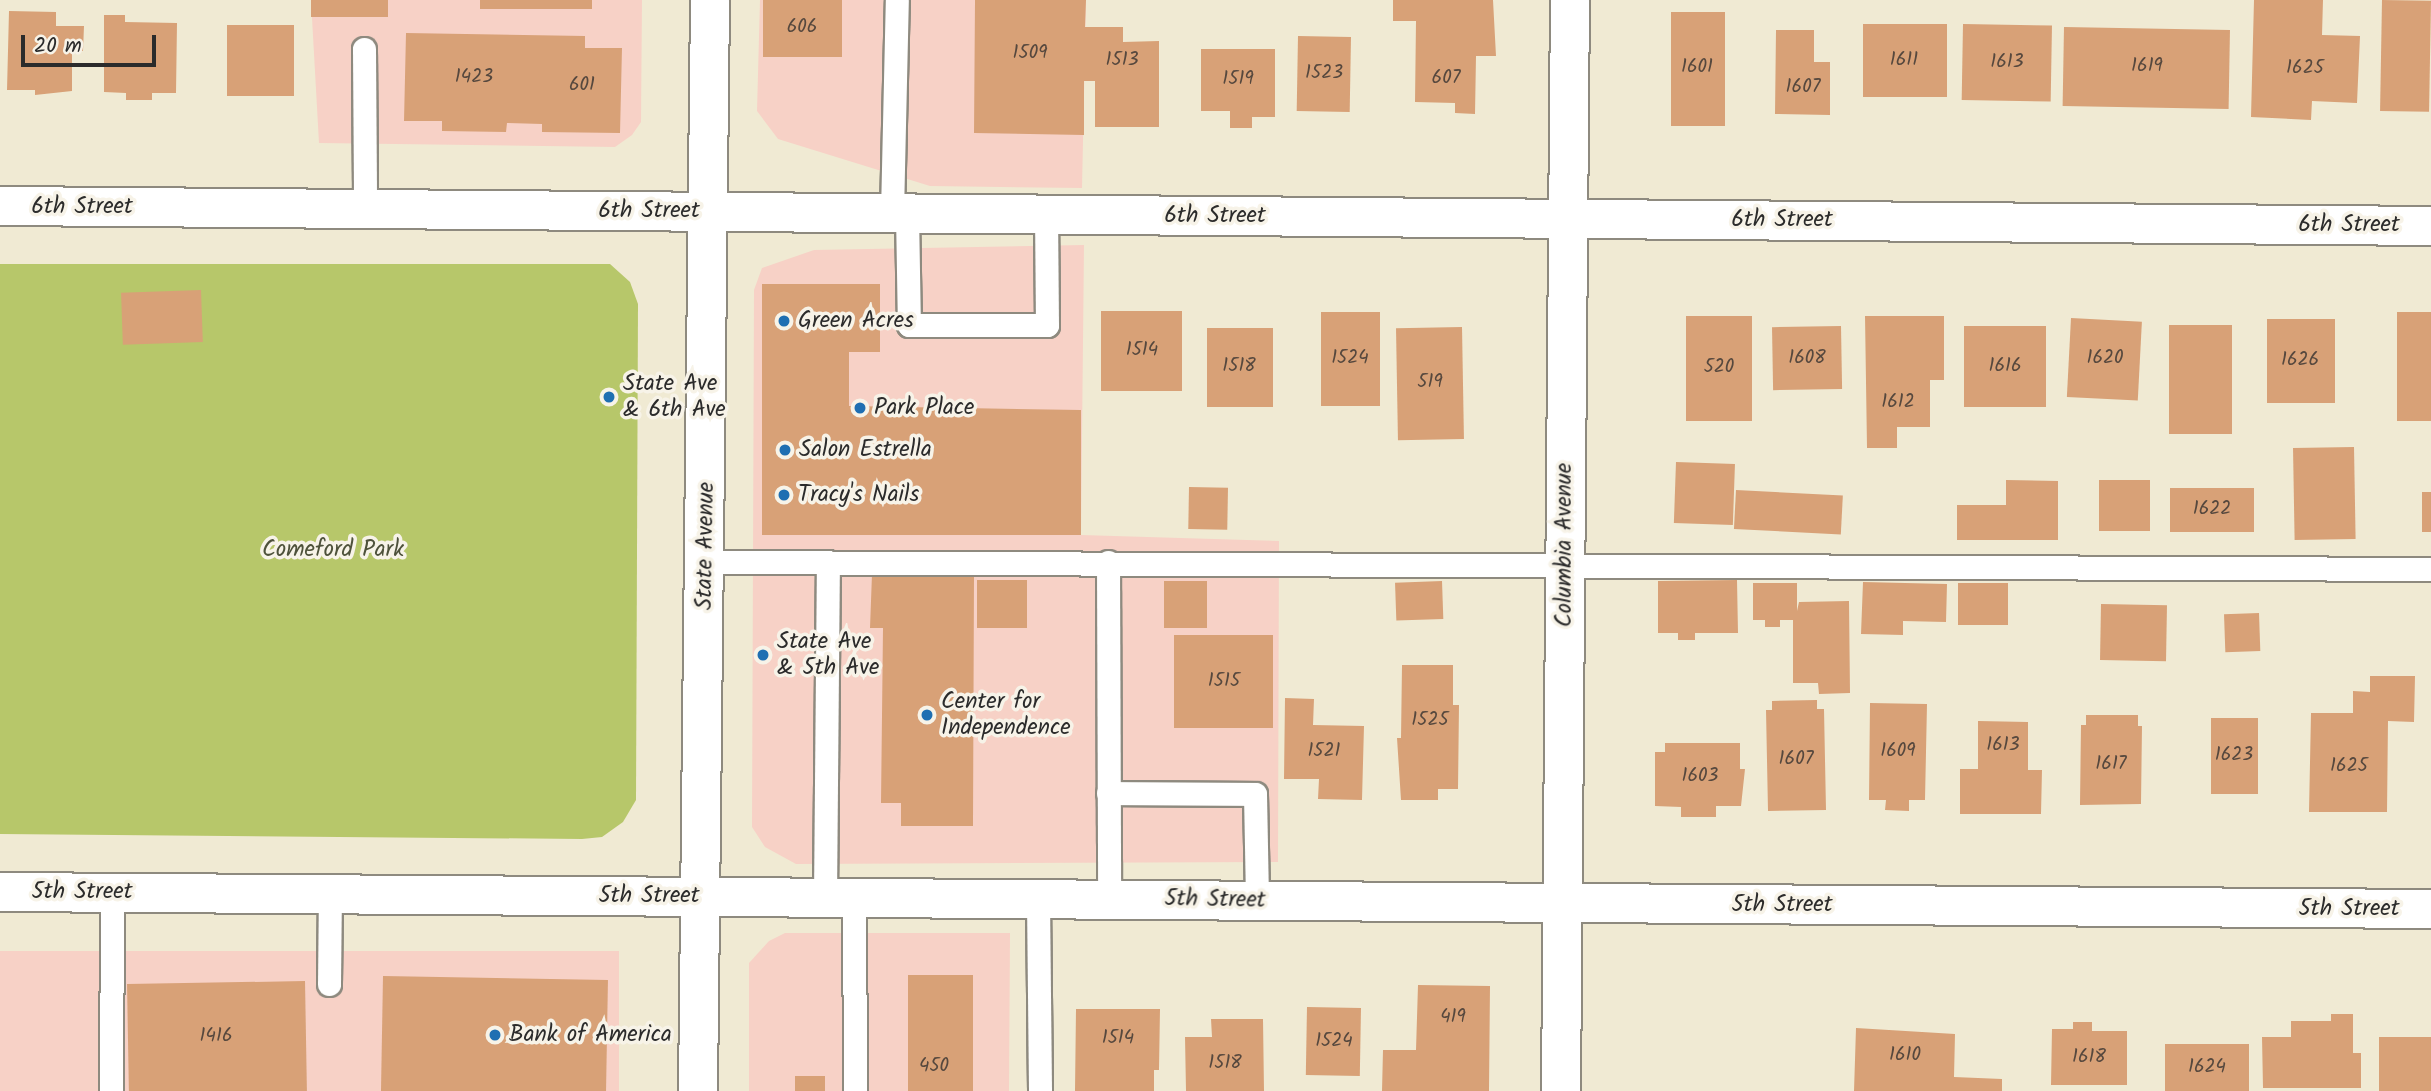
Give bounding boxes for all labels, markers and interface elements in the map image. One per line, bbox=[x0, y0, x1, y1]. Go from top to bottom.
house number: 606 bbox=[787, 17, 817, 39]
scale bar bbox=[24, 21, 159, 65]
text: 20 m bbox=[34, 30, 82, 63]
house number: 1509 bbox=[1013, 43, 1047, 65]
house number: 1513 bbox=[1106, 50, 1138, 72]
house number: 1611 bbox=[1890, 50, 1918, 72]
house number: 1613 bbox=[1990, 52, 2024, 74]
house number: 1619 bbox=[2131, 56, 2163, 78]
house number: 1601 bbox=[1681, 57, 1713, 79]
house number: 1625 bbox=[2286, 58, 2324, 80]
house number: 1523 bbox=[1305, 63, 1343, 85]
house number: 1423 bbox=[455, 67, 493, 89]
house number: 607 bbox=[1432, 68, 1460, 90]
house number: 1519 bbox=[1222, 69, 1254, 91]
house number: 601 bbox=[569, 75, 595, 97]
house number: 1607 bbox=[1786, 77, 1820, 99]
street label: 6th Street bbox=[31, 193, 133, 221]
street label: 6th Street bbox=[598, 197, 700, 225]
street label: 6th Street bbox=[1164, 202, 1266, 230]
street label: 6th Street bbox=[1731, 206, 1833, 234]
street label: 6th Street bbox=[2298, 211, 2400, 239]
place label: Green Acres bbox=[798, 307, 914, 335]
marker: Green Acres bbox=[776, 313, 792, 329]
house number: 1514 bbox=[1126, 340, 1158, 362]
house number: 1524 bbox=[1331, 348, 1369, 370]
house number: 1608 bbox=[1788, 348, 1826, 370]
house number: 1620 bbox=[2086, 348, 2124, 370]
house number: 1626 bbox=[2281, 350, 2319, 372]
house number: 1518 bbox=[1222, 356, 1256, 378]
house number: 1616 bbox=[1988, 356, 2022, 378]
house number: 520 bbox=[1704, 357, 1734, 379]
place label: State Ave & 6th Ave bbox=[623, 370, 726, 424]
house number: 519 bbox=[1417, 372, 1443, 394]
marker: State Ave & 6th Ave bbox=[601, 389, 617, 405]
house number: 1612 bbox=[1881, 392, 1915, 414]
place label: Park Place bbox=[874, 394, 974, 422]
marker: Park Place bbox=[852, 400, 868, 416]
place label: Salon Estrella bbox=[799, 436, 932, 464]
marker: Salon Estrella bbox=[777, 442, 793, 458]
street label: Columbia Avenue bbox=[1551, 463, 1579, 627]
place label: Tracy's Nails bbox=[798, 481, 919, 509]
street label: State Avenue bbox=[691, 482, 721, 610]
marker: Tracy's Nails bbox=[776, 487, 792, 503]
house number: 1622 bbox=[2193, 499, 2231, 521]
park label: Comeford Park bbox=[262, 536, 404, 564]
place label: State Ave & 5th Ave bbox=[777, 628, 879, 682]
marker: State Ave & 5th Ave bbox=[755, 647, 771, 663]
house number: 1515 bbox=[1208, 671, 1240, 693]
place label: Center for Independence bbox=[941, 688, 1070, 742]
marker: Center for Independence bbox=[919, 707, 935, 723]
house number: 1525 bbox=[1411, 710, 1449, 732]
house number: 1613 bbox=[1986, 735, 2020, 757]
house number: 1521 bbox=[1307, 741, 1341, 763]
house number: 1609 bbox=[1880, 741, 1916, 763]
house number: 1623 bbox=[2215, 745, 2253, 767]
house number: 1607 bbox=[1779, 749, 1813, 771]
house number: 1617 bbox=[2095, 754, 2127, 776]
house number: 1625 bbox=[2330, 756, 2368, 778]
house number: 1603 bbox=[1682, 766, 1718, 788]
street label: 5th Street bbox=[31, 878, 133, 906]
street label: 5th Street bbox=[598, 882, 700, 910]
street label: 5th Street bbox=[1164, 885, 1266, 915]
street label: 5th Street bbox=[1731, 891, 1833, 919]
street label: 5th Street bbox=[2298, 895, 2400, 923]
house number: 419 bbox=[1440, 1007, 1466, 1029]
place label: Bank of America bbox=[509, 1021, 672, 1049]
house number: 1416 bbox=[200, 1026, 232, 1048]
marker: Bank of America bbox=[487, 1027, 503, 1043]
house number: 1514 bbox=[1102, 1028, 1134, 1050]
house number: 1524 bbox=[1315, 1031, 1353, 1053]
house number: 1610 bbox=[1889, 1045, 1921, 1067]
house number: 1618 bbox=[2072, 1047, 2106, 1069]
house number: 1518 bbox=[1208, 1053, 1242, 1075]
house number: 450 bbox=[919, 1056, 949, 1078]
house number: 1624 bbox=[2188, 1057, 2226, 1079]

